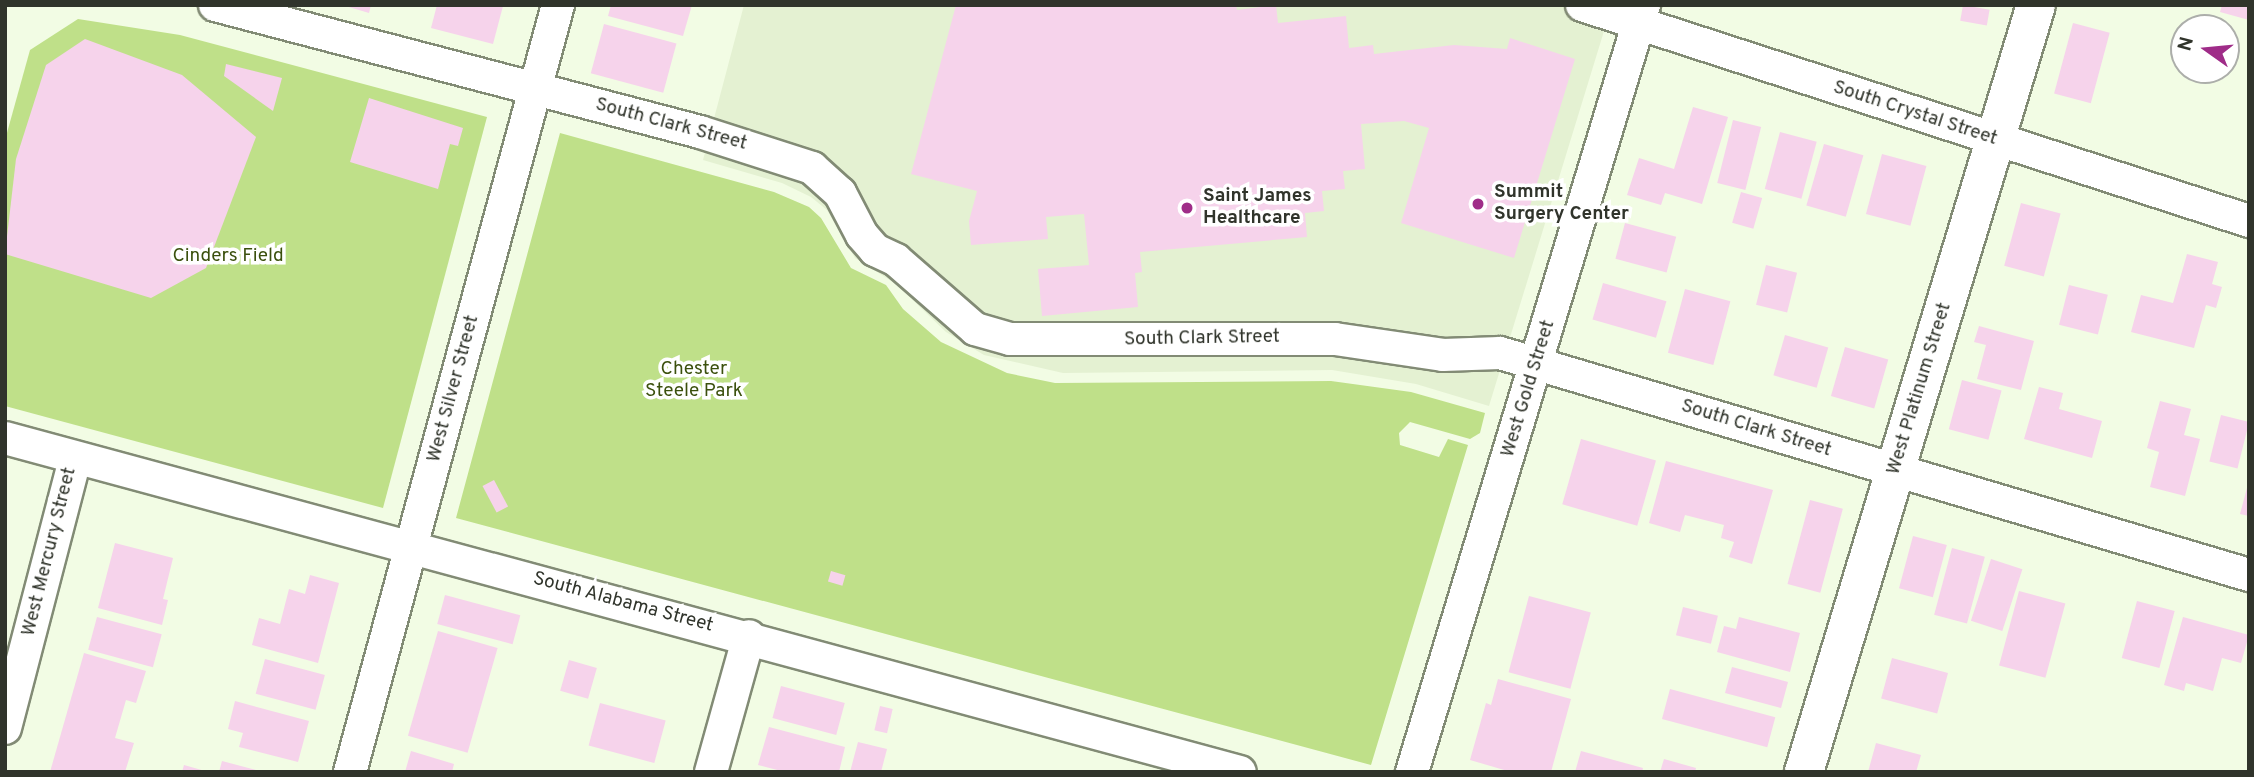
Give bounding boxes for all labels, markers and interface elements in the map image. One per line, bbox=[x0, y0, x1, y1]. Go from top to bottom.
north arrow bbox=[2170, 14, 2240, 84]
text: N bbox=[2173, 34, 2200, 54]
street label: South Crystal Street bbox=[1830, 77, 2000, 151]
street label: South Clark Street bbox=[593, 94, 749, 156]
place label: Summit Surgery Center bbox=[1494, 182, 1629, 226]
place label: Saint James Healthcare bbox=[1203, 186, 1312, 230]
marker: Summit Surgery Center bbox=[1468, 194, 1488, 214]
marker: Saint James Healthcare bbox=[1177, 198, 1197, 218]
park label: Cinders Field bbox=[172, 246, 284, 268]
street label: West Platinum Street bbox=[1883, 300, 1957, 478]
street label: West Silver Street bbox=[423, 313, 485, 465]
street label: West Gold Street bbox=[1497, 318, 1561, 460]
street label: South Clark Street bbox=[1124, 326, 1280, 352]
park label: Chester Steele Park bbox=[645, 359, 743, 403]
street label: South Clark Street bbox=[1678, 395, 1834, 463]
street label: West Mercury Street bbox=[18, 465, 82, 639]
street label: South Alabama Street bbox=[530, 568, 716, 638]

